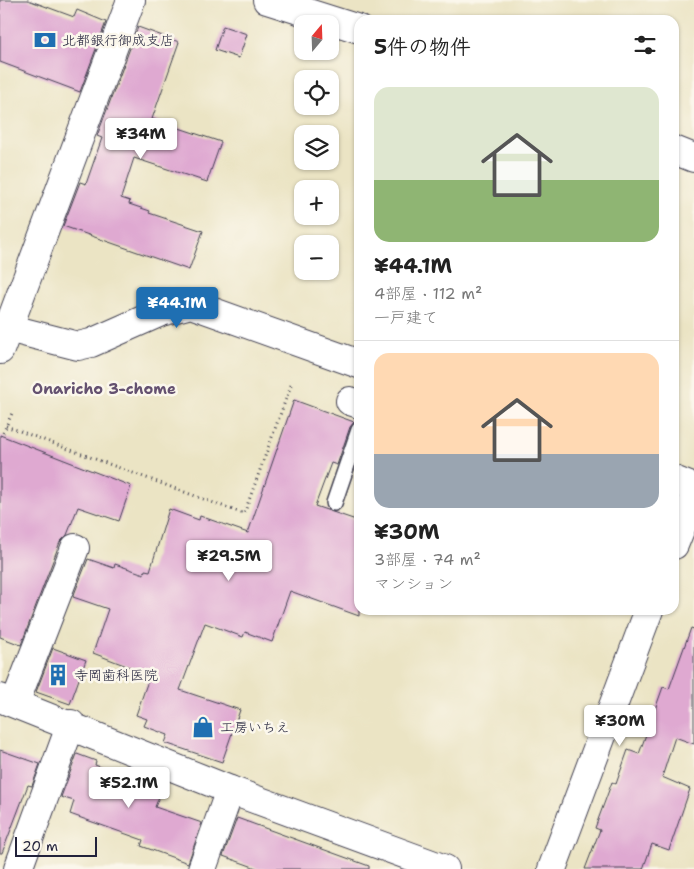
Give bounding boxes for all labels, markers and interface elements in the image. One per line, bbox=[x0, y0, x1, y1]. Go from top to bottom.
north arrow bbox=[294, 15, 339, 60]
map controls bbox=[294, 15, 339, 280]
bank icon: 北都銀行御成支店 bbox=[32, 27, 58, 53]
place label: 北都銀行御成支店 bbox=[62, 31, 174, 49]
icon: filters bbox=[631, 31, 659, 59]
text: 5件の物件 bbox=[374, 33, 471, 61]
button: locate bbox=[294, 70, 339, 115]
pin: ¥34M bbox=[111, 118, 171, 160]
icon: home bbox=[472, 120, 562, 210]
text: ¥34M bbox=[116, 123, 166, 144]
button: layers bbox=[294, 125, 339, 170]
button: + bbox=[294, 180, 339, 225]
button: − bbox=[294, 235, 339, 280]
text: ¥44.1M bbox=[374, 252, 452, 280]
text: 4部屋 · 112 m² bbox=[374, 283, 482, 304]
pin: ¥44.1M bbox=[136, 286, 218, 329]
text: ¥44.1M bbox=[147, 292, 207, 313]
text: 一戸建て bbox=[374, 307, 438, 328]
district label: Onaricho 3-chome bbox=[32, 379, 176, 399]
icon: home bbox=[472, 385, 562, 475]
text: ¥30M bbox=[374, 518, 440, 546]
pin: ¥29.5M bbox=[188, 540, 270, 582]
text: ¥29.5M bbox=[197, 545, 261, 566]
text: 3部屋 · 74 m² bbox=[374, 549, 481, 570]
text: マンション bbox=[374, 573, 453, 594]
building icon: 寺岡歯科医院 bbox=[45, 662, 71, 688]
place label: 寺岡歯科医院 bbox=[74, 666, 158, 684]
pin: ¥30M bbox=[590, 704, 650, 747]
text: ¥30M bbox=[595, 710, 645, 731]
shop icon: 工房いちえ bbox=[190, 714, 216, 740]
place label: 工房いちえ bbox=[220, 718, 290, 736]
pin: ¥52.1M bbox=[88, 766, 170, 809]
text: ¥52.1M bbox=[100, 772, 158, 793]
scale bar bbox=[15, 834, 98, 857]
text: 20 m bbox=[22, 837, 58, 855]

